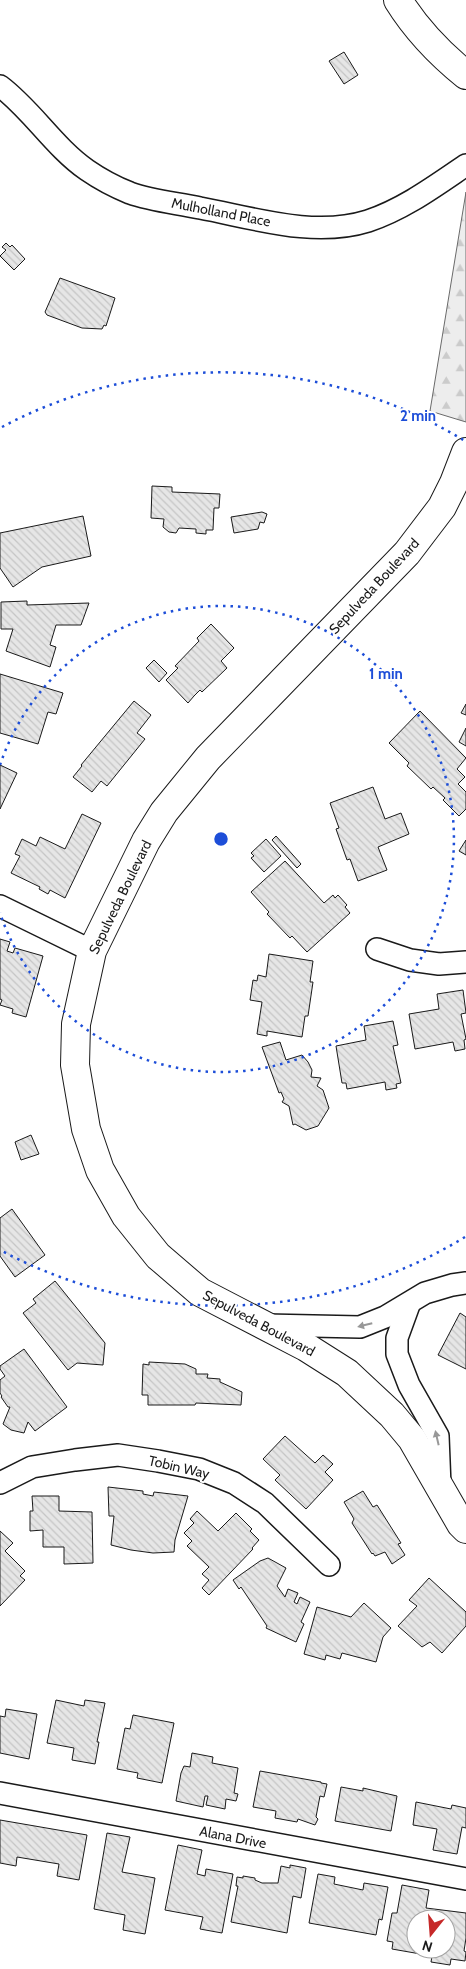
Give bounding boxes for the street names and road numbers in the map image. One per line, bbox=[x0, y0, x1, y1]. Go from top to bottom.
street label: Mulholland Place bbox=[170, 194, 272, 230]
street label: Sepulveda Boulevard bbox=[325, 534, 423, 638]
street label: Sepulveda Boulevard bbox=[85, 837, 155, 957]
street label: Sepulveda Boulevard bbox=[200, 1286, 318, 1360]
street label: Tobin Way bbox=[147, 1451, 211, 1483]
street label: Alana Drive bbox=[198, 1822, 268, 1852]

